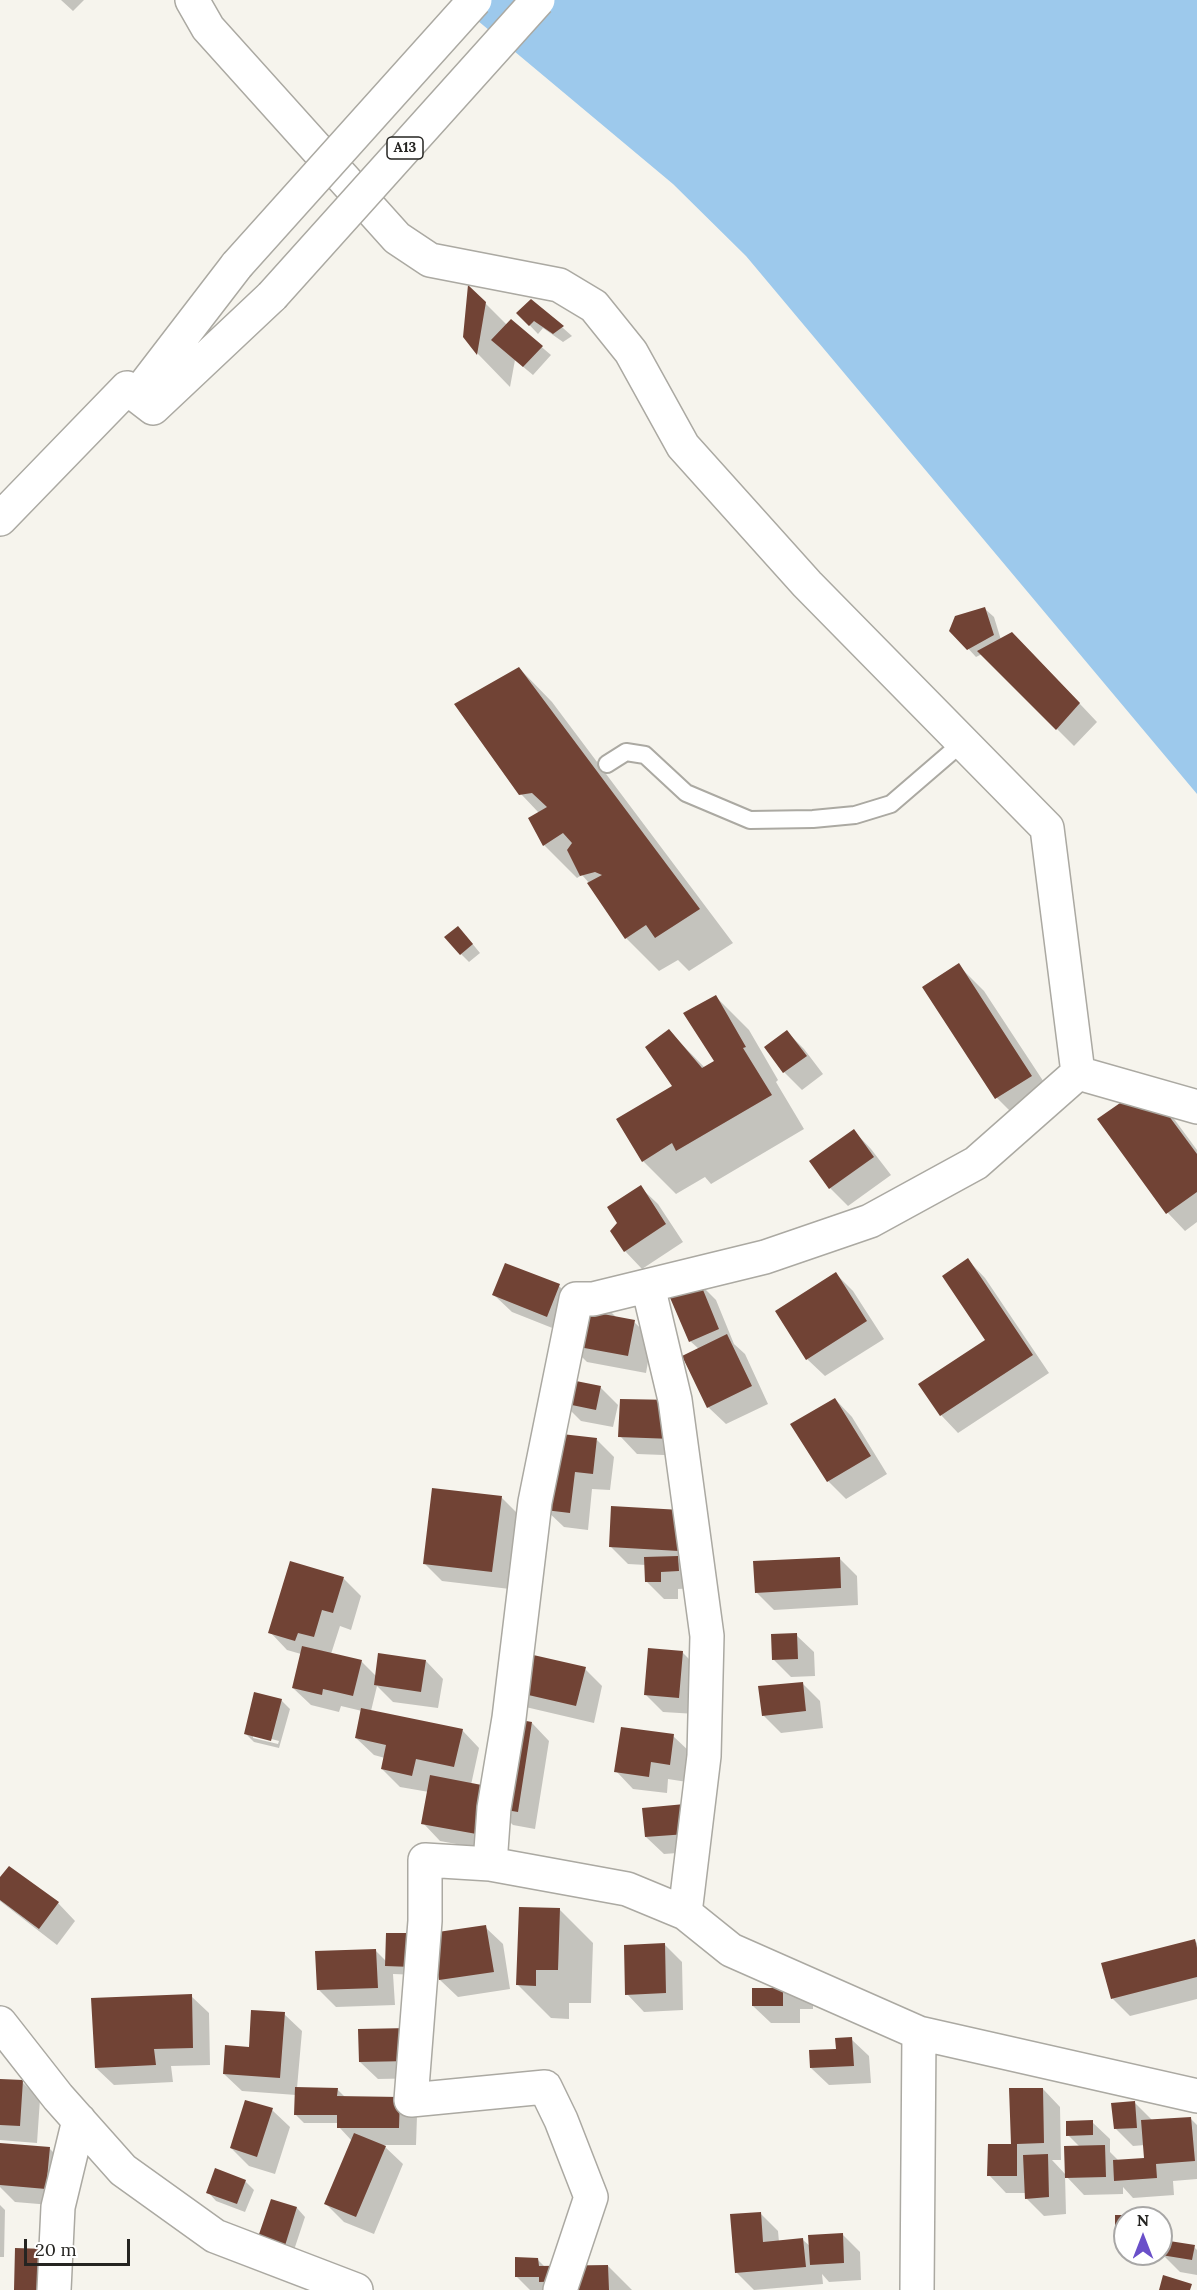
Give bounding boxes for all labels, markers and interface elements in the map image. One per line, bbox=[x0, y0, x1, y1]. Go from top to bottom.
road number: A13 bbox=[387, 137, 423, 159]
north arrow bbox=[1113, 2206, 1173, 2266]
text: N bbox=[1137, 2210, 1149, 2230]
scale bar bbox=[27, 2227, 134, 2265]
text: 20 m bbox=[35, 2238, 77, 2261]

